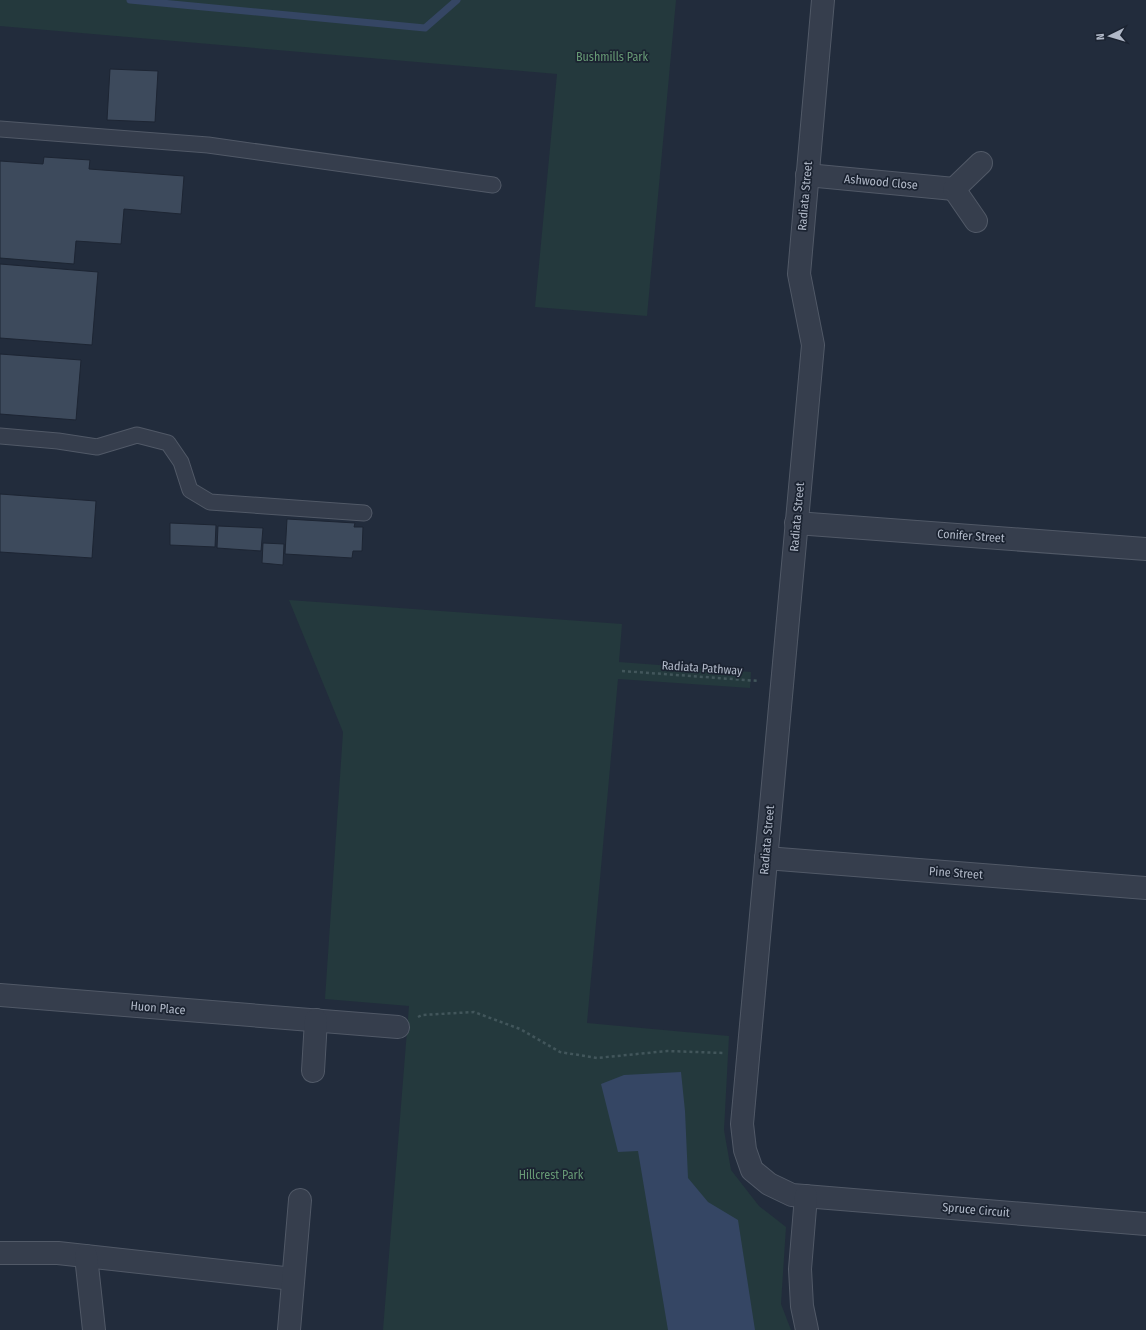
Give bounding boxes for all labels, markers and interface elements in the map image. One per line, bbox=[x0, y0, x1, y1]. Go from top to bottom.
north arrow bbox=[1090, 16, 1130, 56]
text: N bbox=[1094, 33, 1107, 41]
park label: Bushmills Park bbox=[576, 50, 648, 64]
street label: Radiata Street bbox=[795, 161, 815, 231]
street label: Ashwood Close bbox=[844, 172, 919, 192]
street label: Radiata Street bbox=[787, 482, 807, 552]
street label: Conifer Street bbox=[937, 527, 1005, 545]
street label: Radiata Pathway bbox=[661, 658, 743, 678]
street label: Radiata Street bbox=[757, 805, 777, 875]
street label: Pine Street bbox=[929, 864, 983, 882]
street label: Huon Place bbox=[130, 999, 186, 1017]
park label: Hillcrest Park bbox=[519, 1168, 584, 1182]
street label: Spruce Circuit bbox=[942, 1200, 1010, 1220]

